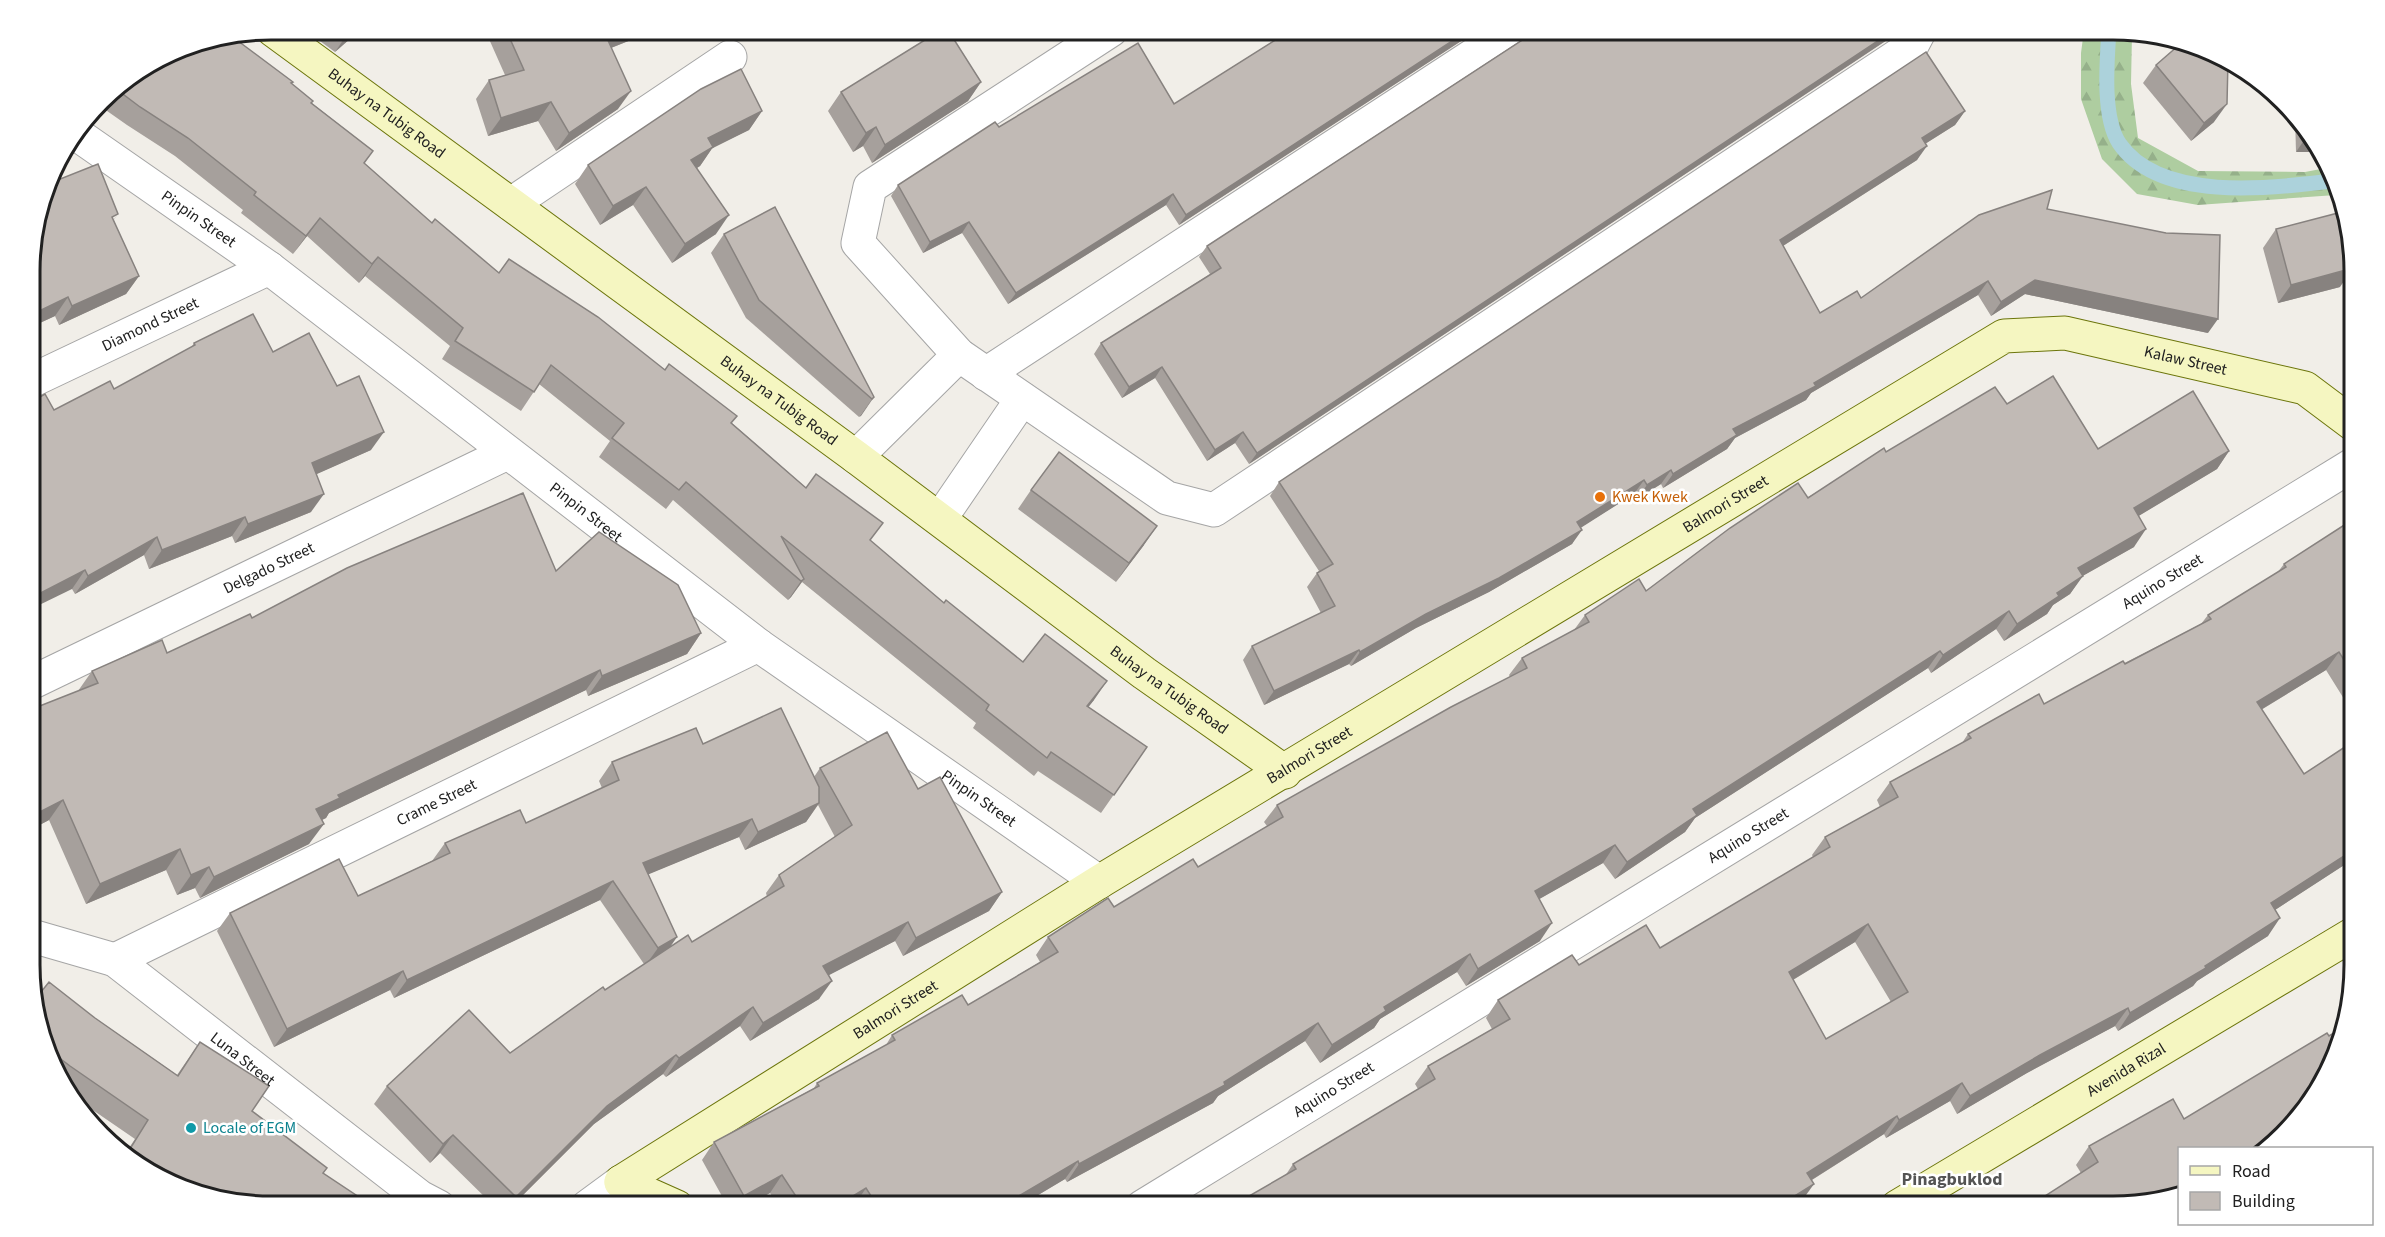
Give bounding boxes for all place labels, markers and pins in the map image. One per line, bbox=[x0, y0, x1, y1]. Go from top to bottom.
place label: Kwek Kwek bbox=[1612, 486, 1688, 508]
marker: Kwek Kwek bbox=[1593, 490, 1607, 504]
place label: Locale of EGM bbox=[203, 1117, 296, 1139]
marker: Locale of EGM bbox=[184, 1121, 198, 1135]

